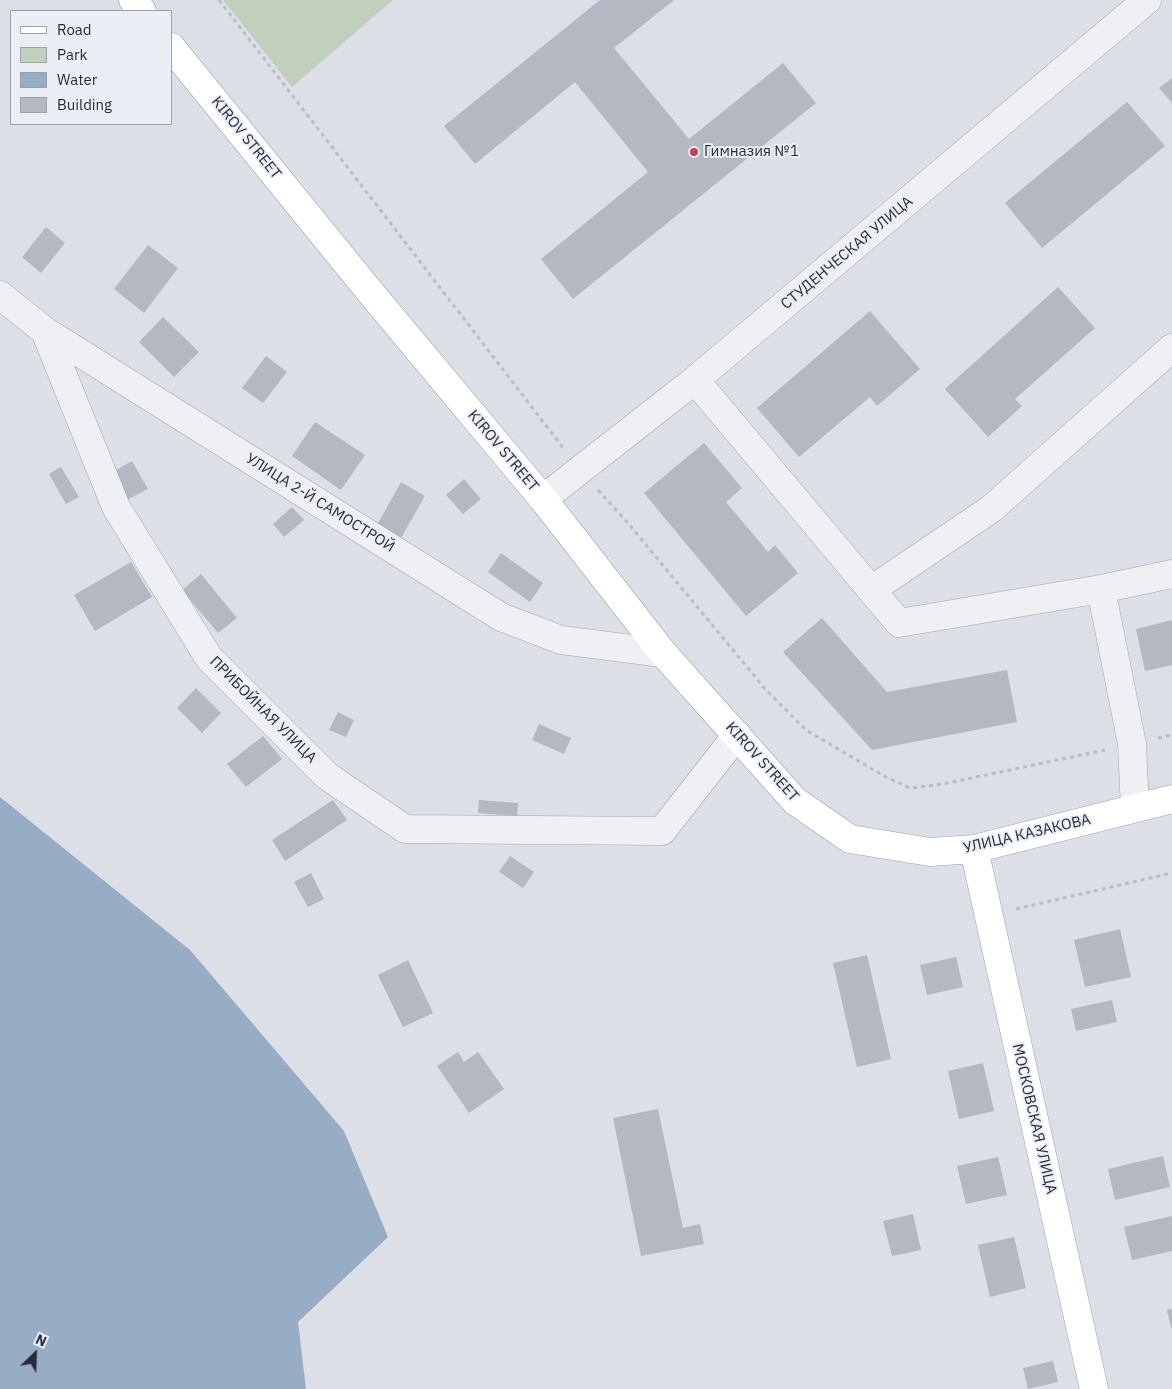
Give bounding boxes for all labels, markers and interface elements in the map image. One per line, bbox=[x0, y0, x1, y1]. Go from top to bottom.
legend bbox=[10, 10, 172, 125]
text: Road bbox=[57, 20, 92, 39]
text: Park bbox=[57, 45, 87, 64]
text: Water bbox=[57, 70, 97, 89]
street label: KIROV STREET bbox=[207, 93, 285, 183]
text: Building bbox=[57, 95, 112, 114]
place label: Гимназия №1 bbox=[704, 143, 799, 161]
marker: Гимназия №1 bbox=[688, 146, 700, 158]
street label: СТУДЕНЧЕСКАЯ УЛИЦА bbox=[777, 193, 917, 313]
street label: KIROV STREET bbox=[464, 407, 542, 495]
street label: УЛИЦА 2-Й САМОСТРОЙ bbox=[242, 450, 398, 556]
street label: ПРИБОЙНАЯ УЛИЦА bbox=[206, 653, 320, 767]
street label: KIROV STREET bbox=[722, 719, 802, 805]
street label: УЛИЦА КАЗАКОВА bbox=[961, 811, 1093, 857]
street label: МОСКОВСКАЯ УЛИЦА bbox=[1008, 1042, 1060, 1196]
north arrow bbox=[10, 1329, 60, 1379]
text: N bbox=[33, 1330, 49, 1351]

